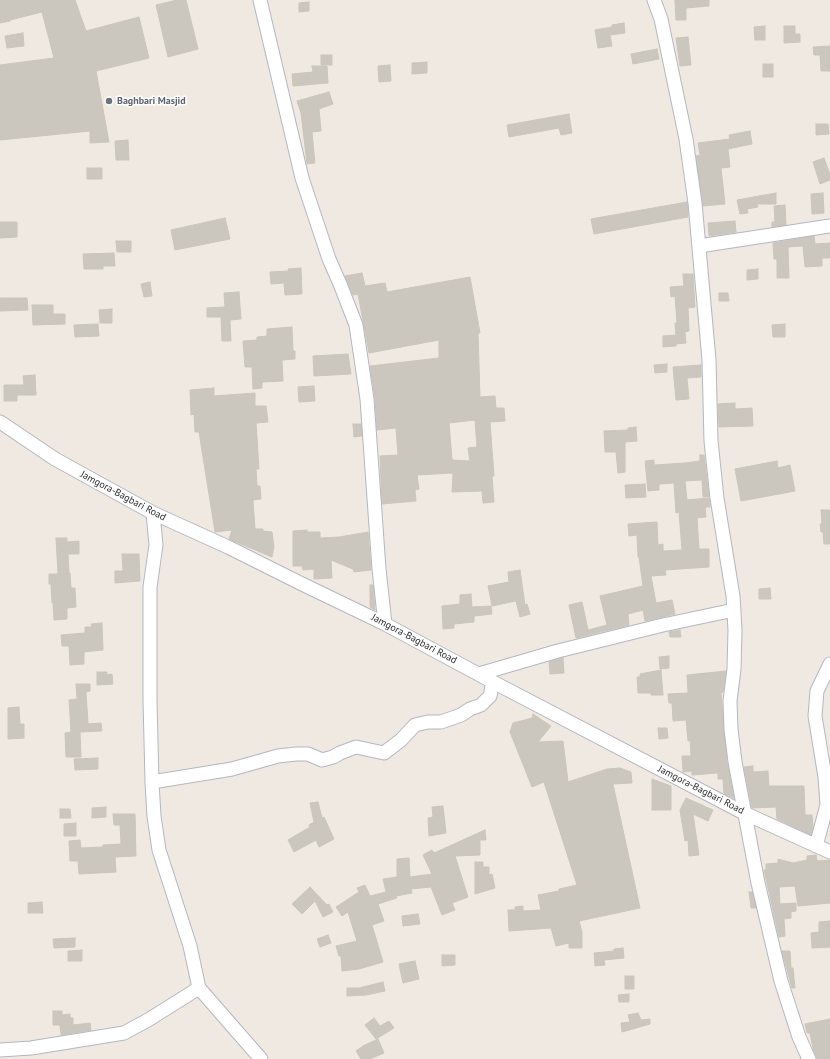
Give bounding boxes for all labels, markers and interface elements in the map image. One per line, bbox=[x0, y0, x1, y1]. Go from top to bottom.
place label: Baghbari Masjid bbox=[117, 95, 186, 107]
marker: Baghbari Masjid bbox=[104, 96, 114, 106]
street label: Jamgora-Bagbari Road bbox=[78, 468, 168, 524]
street label: Jamgora-Bagbari Road bbox=[369, 611, 459, 667]
street label: Jamgora-Bagbari Road bbox=[656, 763, 746, 817]

